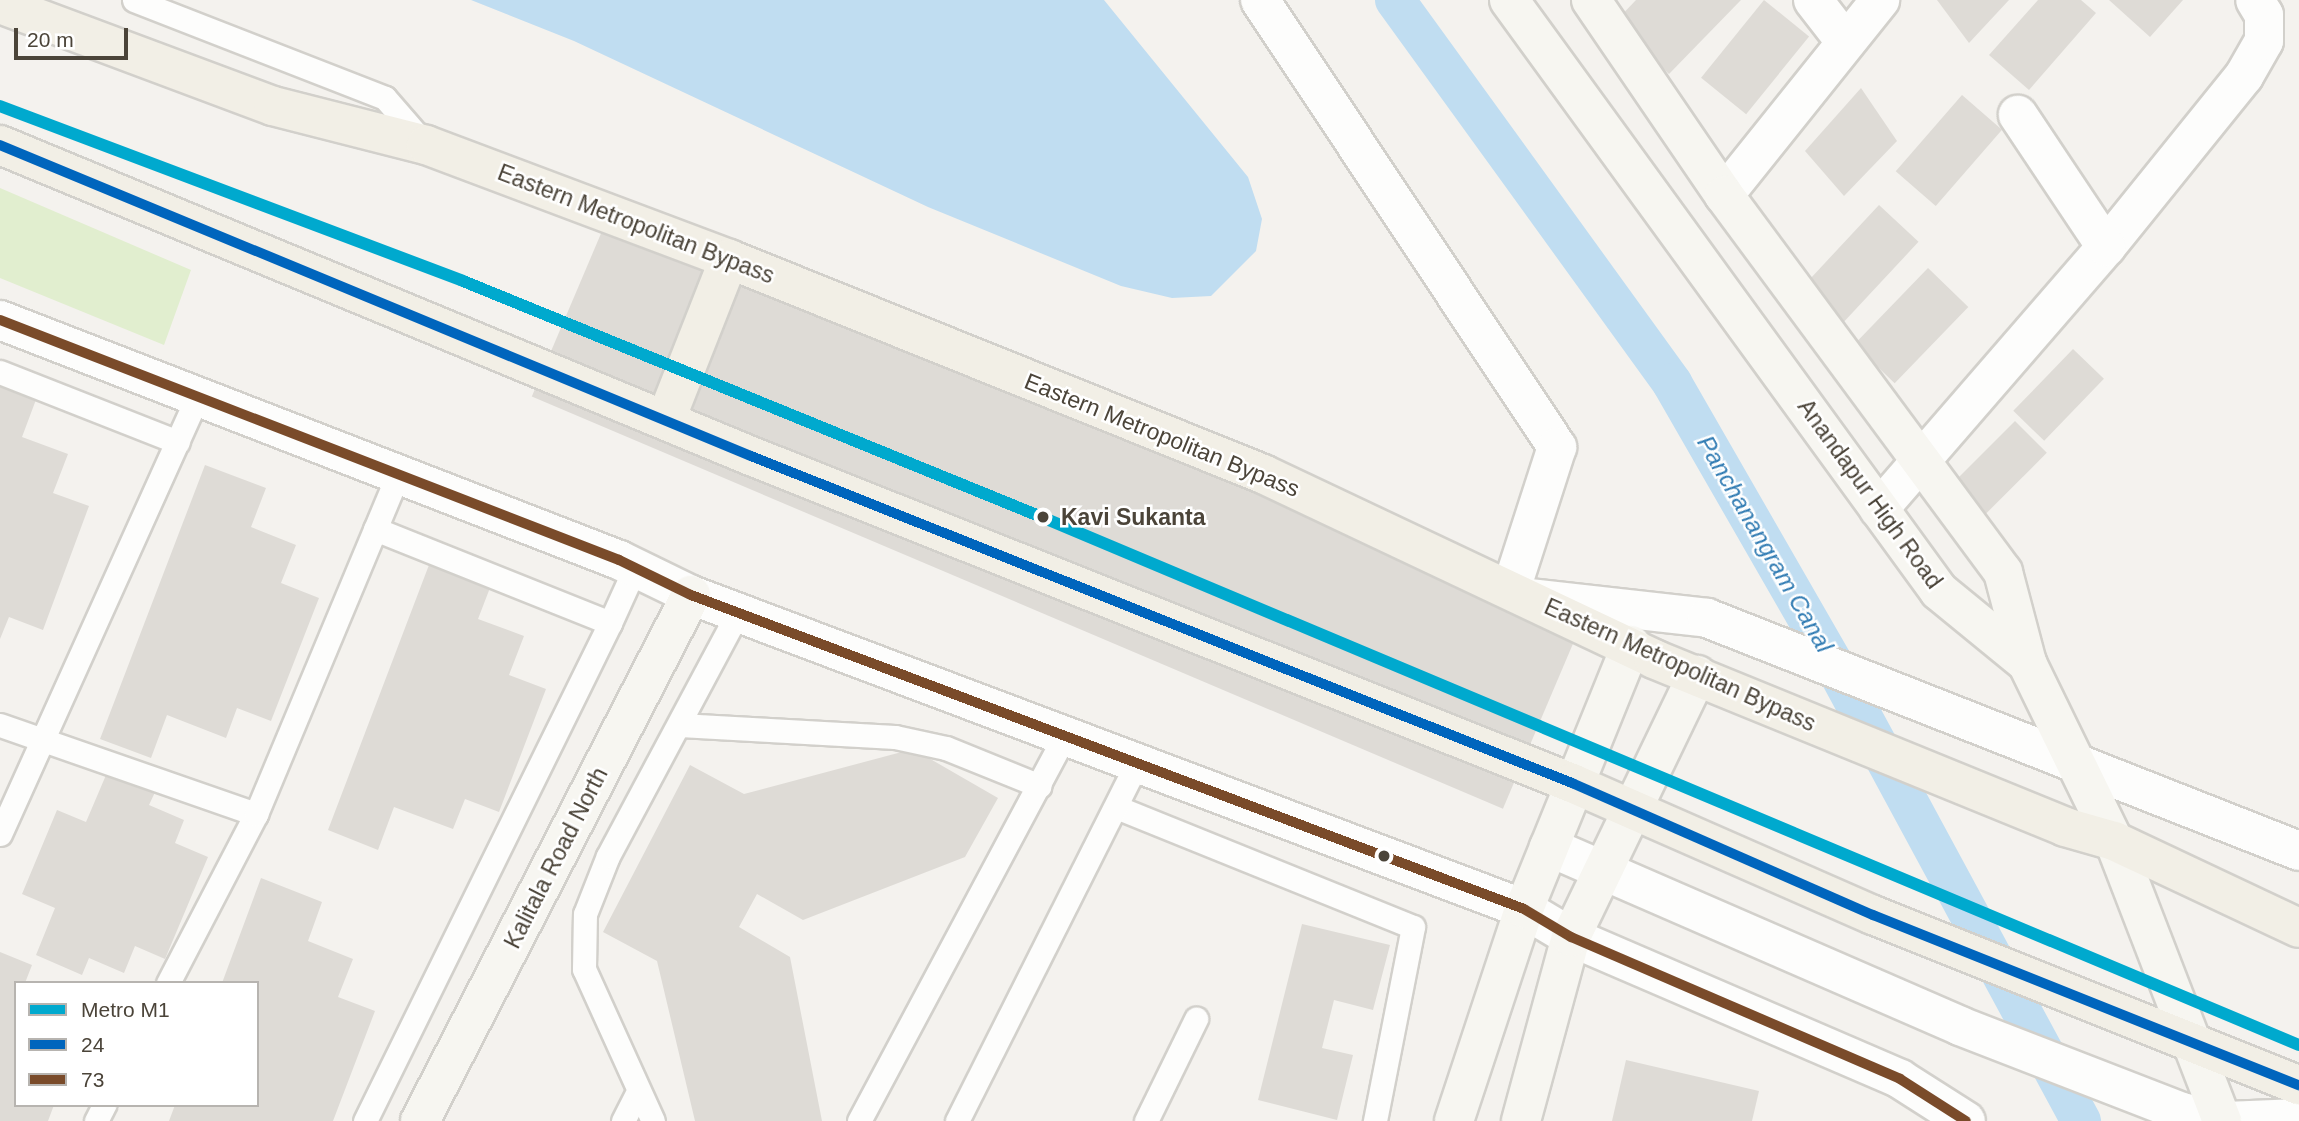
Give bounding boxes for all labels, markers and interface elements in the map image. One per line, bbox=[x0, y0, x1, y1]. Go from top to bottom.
scale bar bbox=[18, 14, 131, 58]
text: 20 m bbox=[27, 28, 74, 51]
street label: Eastern Metropolitan Bypass bbox=[494, 158, 778, 290]
street label: Eastern Metropolitan Bypass bbox=[1021, 367, 1303, 503]
street label: Anandapur High Road bbox=[1792, 394, 1948, 594]
water label: Panchanangram Canal bbox=[1691, 430, 1839, 658]
place label: Kavi Sukanta bbox=[1061, 503, 1205, 531]
marker: Kavi Sukanta bbox=[1031, 505, 1055, 529]
street label: Eastern Metropolitan Bypass bbox=[1540, 593, 1820, 737]
street label: Kalitala Road North bbox=[498, 763, 614, 953]
unlabelled marker bbox=[1377, 849, 1391, 863]
legend bbox=[14, 981, 259, 1107]
text: Metro M1 bbox=[81, 998, 170, 1021]
text: 24 bbox=[81, 1033, 104, 1056]
text: 73 bbox=[81, 1068, 104, 1091]

